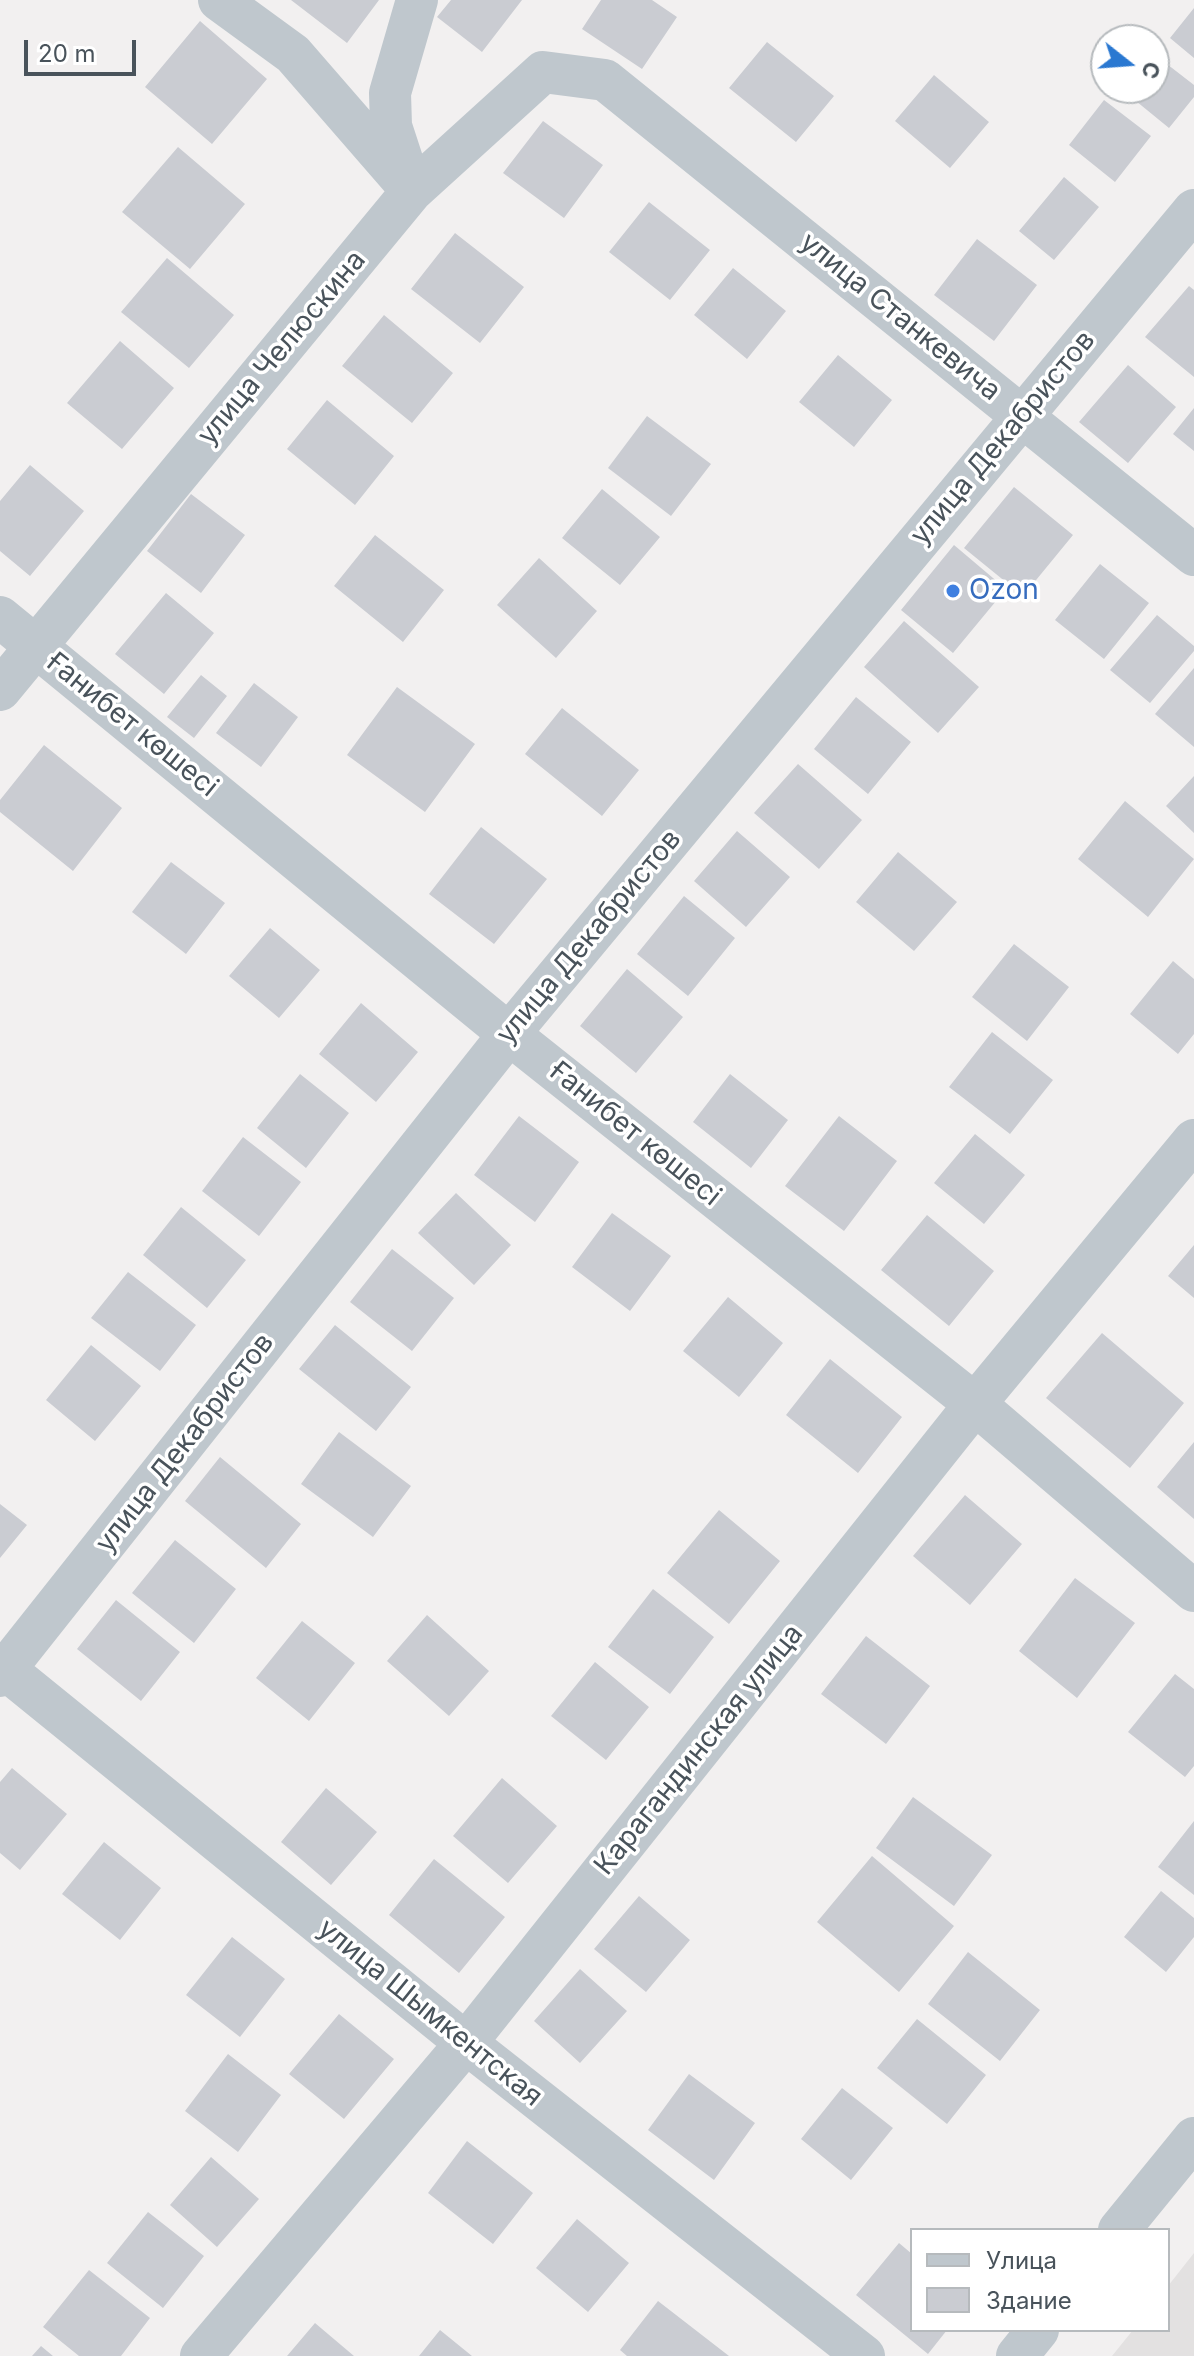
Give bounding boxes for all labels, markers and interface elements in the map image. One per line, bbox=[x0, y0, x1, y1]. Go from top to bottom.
scale bar bbox=[28, 24, 140, 74]
north arrow bbox=[1090, 24, 1170, 104]
text: 20 m bbox=[38, 39, 96, 68]
text: С bbox=[1136, 59, 1166, 82]
street label: улица Станкевича bbox=[793, 226, 1007, 408]
street label: улица Челюскина bbox=[191, 244, 373, 452]
street label: улица Декабристов bbox=[904, 324, 1102, 552]
place label: Ozon bbox=[969, 574, 1039, 608]
marker: Ozon bbox=[944, 582, 962, 600]
street label: Ғанибет көшесі bbox=[40, 646, 224, 804]
street label: улица Декабристов bbox=[490, 823, 688, 1051]
street label: Ғанибет көшесі bbox=[543, 1055, 727, 1213]
street label: улица Декабристов bbox=[89, 1327, 281, 1559]
street label: Карагандинская улица bbox=[588, 1618, 810, 1882]
street label: улица Шымкентская bbox=[311, 1912, 549, 2114]
legend bbox=[910, 2228, 1170, 2332]
text: Улица bbox=[986, 2246, 1057, 2275]
text: Здание bbox=[986, 2286, 1072, 2315]

